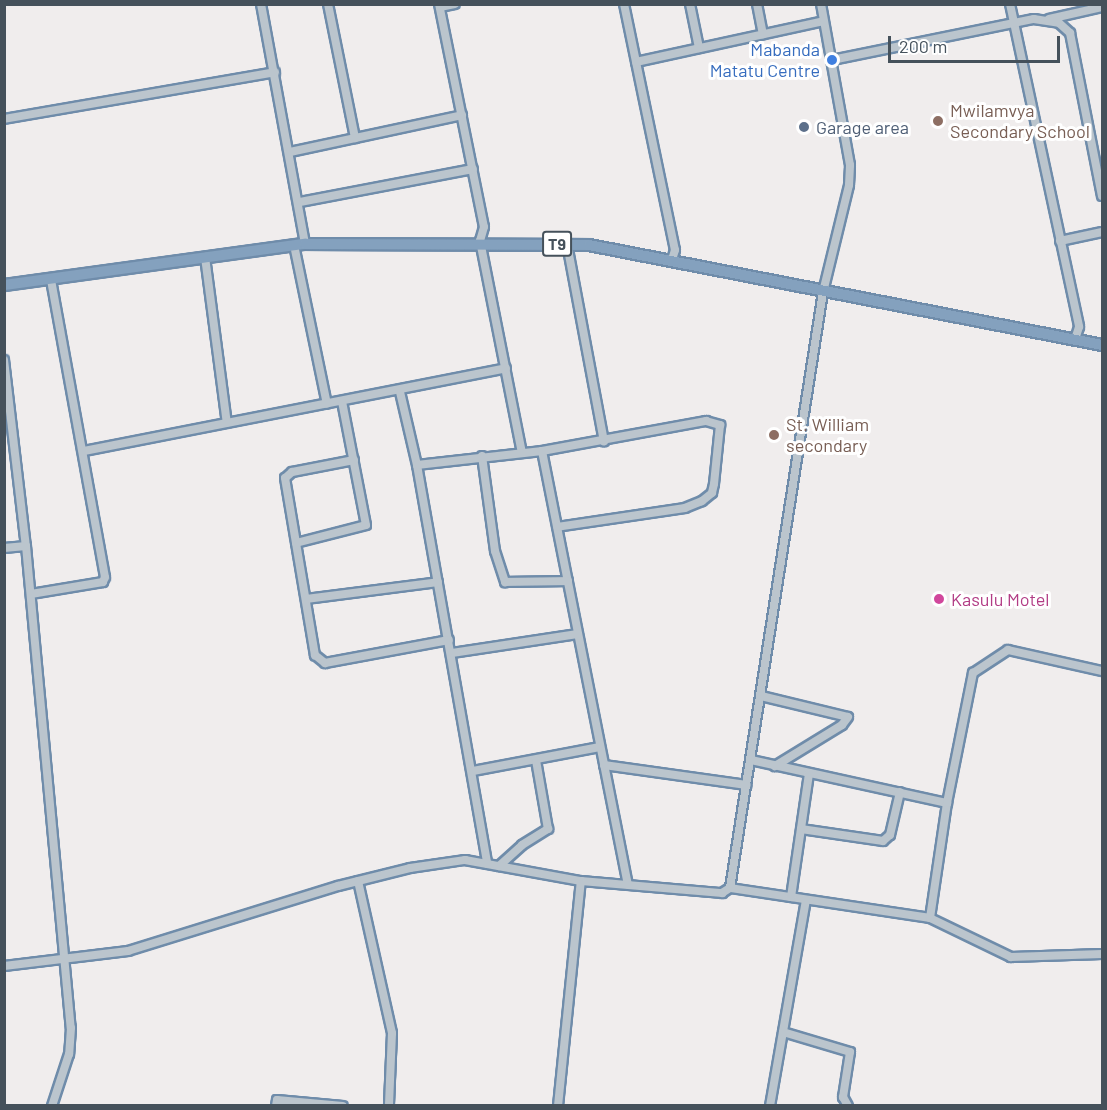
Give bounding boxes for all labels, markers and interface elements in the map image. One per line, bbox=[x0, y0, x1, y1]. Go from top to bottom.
scale bar bbox=[891, 24, 1064, 62]
text: 200 m bbox=[899, 35, 947, 57]
place label: Mabanda Matatu Centre bbox=[710, 39, 820, 82]
marker: Mabanda Matatu Centre bbox=[825, 53, 839, 67]
place label: Mwilamvya Secondary School bbox=[950, 100, 1090, 142]
marker: Mwilamvya Secondary School bbox=[931, 114, 945, 128]
place label: Garage area bbox=[816, 116, 909, 138]
marker: Garage area bbox=[797, 120, 811, 134]
road number: T9 bbox=[542, 231, 572, 257]
place label: St. William secondary bbox=[786, 414, 869, 456]
marker: St. William secondary bbox=[767, 428, 781, 442]
place label: Kasulu Motel bbox=[951, 588, 1049, 610]
marker: Kasulu Motel bbox=[932, 592, 946, 606]

